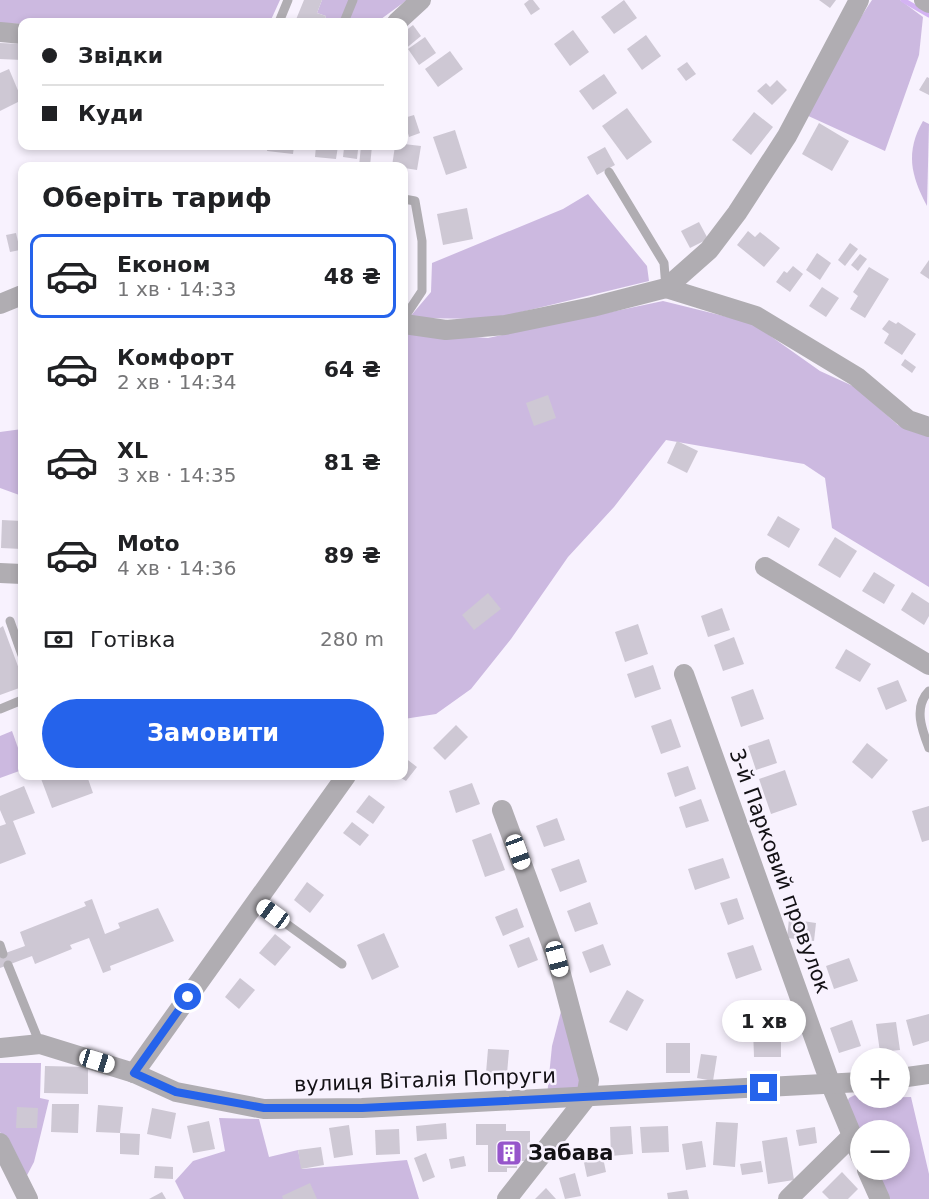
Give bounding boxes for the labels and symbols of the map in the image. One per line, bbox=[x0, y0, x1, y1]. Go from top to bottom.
street label: 3-й Парковий провулок bbox=[724, 745, 836, 997]
car bbox=[503, 832, 533, 872]
car bbox=[253, 896, 293, 932]
car bbox=[544, 939, 570, 979]
route start bbox=[174, 983, 201, 1010]
callout: 1 хв bbox=[722, 1001, 806, 1043]
car bbox=[77, 1047, 117, 1075]
street label: вулиця Віталія Попруги bbox=[294, 1063, 556, 1097]
route end bbox=[750, 1074, 777, 1101]
building icon: Забава bbox=[494, 1138, 524, 1168]
place label: Забава bbox=[528, 1141, 613, 1165]

